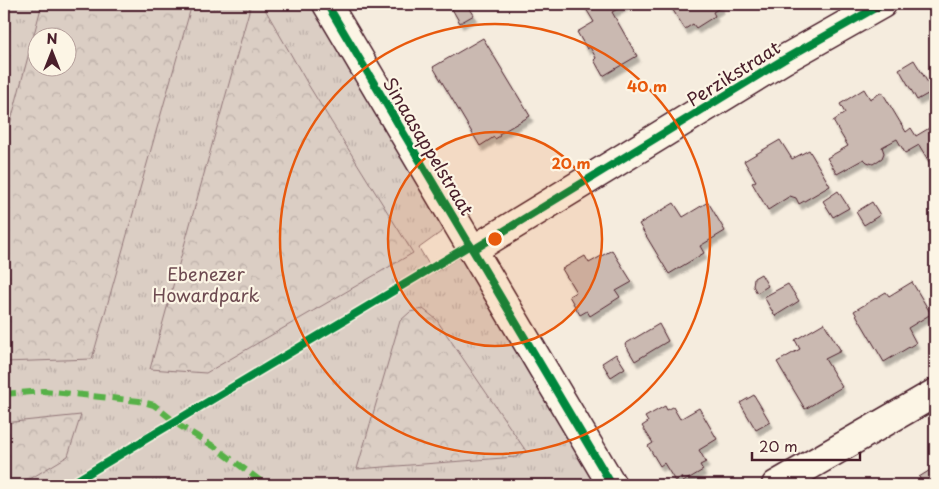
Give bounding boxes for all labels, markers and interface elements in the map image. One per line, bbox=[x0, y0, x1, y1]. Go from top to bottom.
north arrow bbox=[28, 28, 78, 78]
text: N bbox=[46, 28, 58, 49]
street label: Perzikstraat bbox=[681, 34, 785, 112]
street label: Sinaasappelstraat bbox=[377, 72, 481, 220]
text: 40 m bbox=[627, 74, 667, 97]
text: 20 m bbox=[552, 151, 590, 174]
centre of rings bbox=[486, 230, 504, 248]
park label: Ebenezer Howardpark bbox=[152, 260, 260, 308]
scale bar bbox=[752, 429, 859, 461]
text: 20 m bbox=[759, 434, 798, 457]

